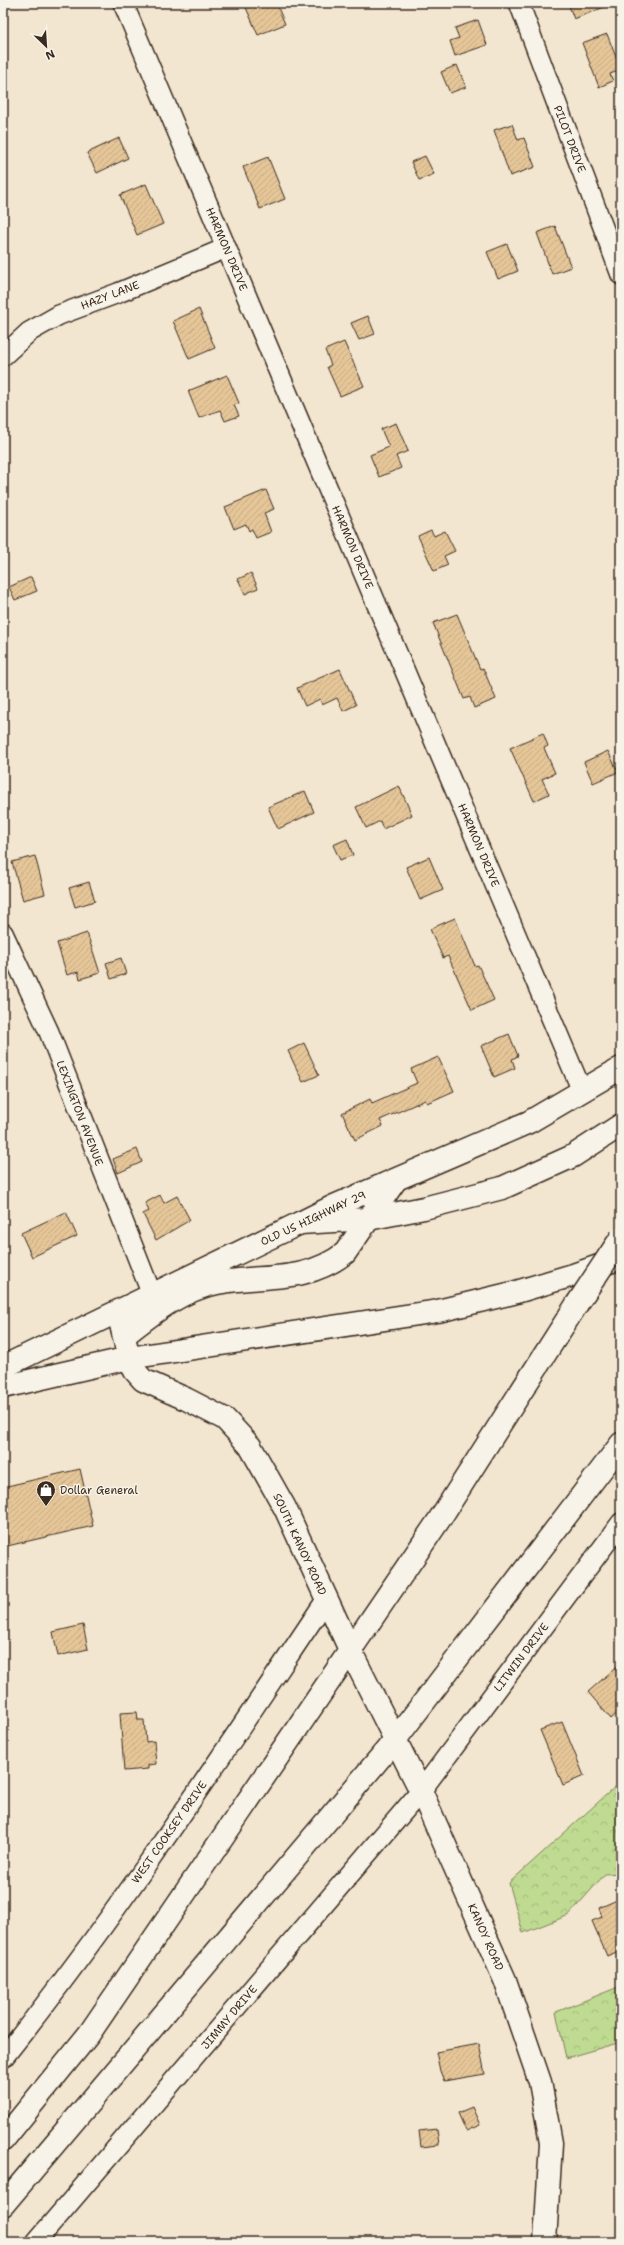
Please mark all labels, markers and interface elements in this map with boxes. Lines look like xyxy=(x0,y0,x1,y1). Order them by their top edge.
north arrow xyxy=(26,26,66,66)
text: N xyxy=(43,46,57,63)
street label: PILOT DRIVE xyxy=(550,103,589,175)
street label: HARMON DRIVE xyxy=(202,205,251,293)
street label: HAZY LANE xyxy=(79,277,142,314)
street label: HARMON DRIVE xyxy=(328,503,377,591)
street label: HARMON DRIVE xyxy=(454,801,503,889)
street label: LEXINGTON AVENUE xyxy=(52,1058,107,1168)
street label: OLD US HIGHWAY 29 xyxy=(258,1187,368,1249)
shop icon: Dollar General xyxy=(35,1479,57,1507)
place label: Dollar General xyxy=(60,1483,138,1498)
street label: SOUTH KANOY ROAD xyxy=(269,1491,330,1598)
street label: LITWIN DRIVE xyxy=(491,1620,552,1695)
street label: WEST COOKSEY DRIVE xyxy=(128,1778,211,1887)
street label: KANOY ROAD xyxy=(464,1901,507,1973)
street label: JIMMY DRIVE xyxy=(198,1982,261,2053)

